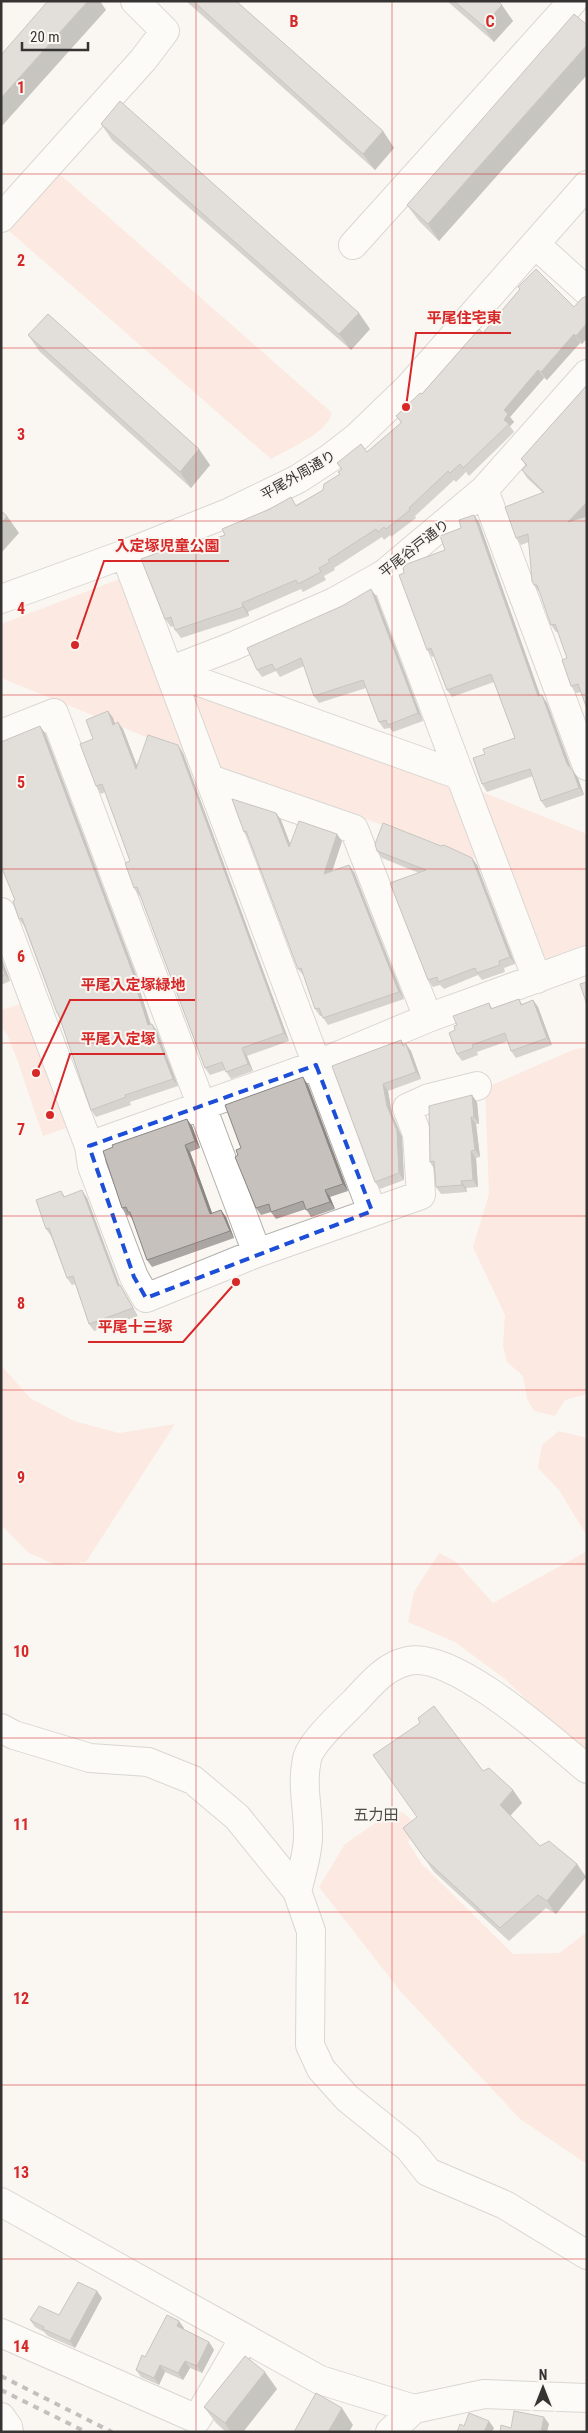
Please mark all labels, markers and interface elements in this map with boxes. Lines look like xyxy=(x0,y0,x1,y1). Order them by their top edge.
text: B xyxy=(290,12,299,31)
text: C xyxy=(485,12,495,31)
scale bar xyxy=(22,20,89,52)
text: 20 m xyxy=(30,28,60,46)
text: 1 xyxy=(17,78,25,97)
text: 2 xyxy=(17,251,25,270)
callout: 平尾住宅東 xyxy=(416,303,511,333)
text: 平尾住宅東 xyxy=(426,309,502,327)
text: 3 xyxy=(17,425,25,444)
street label: 平尾外周通り xyxy=(258,447,338,503)
street label: 平尾谷戸通り xyxy=(376,516,452,580)
callout: 入定塚児童公園 xyxy=(104,531,229,561)
text: 入定塚児童公園 xyxy=(114,537,220,555)
text: 4 xyxy=(17,599,25,618)
text: 5 xyxy=(17,773,25,792)
text: 6 xyxy=(17,947,25,966)
callout: 平尾入定塚緑地 xyxy=(70,970,195,1000)
text: 平尾入定塚緑地 xyxy=(80,976,186,994)
callout: 平尾入定塚 xyxy=(70,1024,165,1054)
text: 平尾入定塚 xyxy=(80,1030,156,1048)
text: 7 xyxy=(17,1120,25,1139)
text: 8 xyxy=(17,1294,25,1313)
callout: 平尾十三塚 xyxy=(88,1312,183,1342)
text: 平尾十三塚 xyxy=(97,1318,173,1336)
text: 9 xyxy=(17,1468,25,1487)
text: 10 xyxy=(13,1642,29,1661)
district label: 五力田 xyxy=(353,1806,399,1824)
text: 11 xyxy=(13,1815,29,1834)
text: 12 xyxy=(13,1989,29,2008)
text: 13 xyxy=(13,2163,29,2182)
text: 14 xyxy=(13,2337,29,2356)
north arrow xyxy=(518,2363,568,2413)
text: N xyxy=(539,2367,547,2383)

